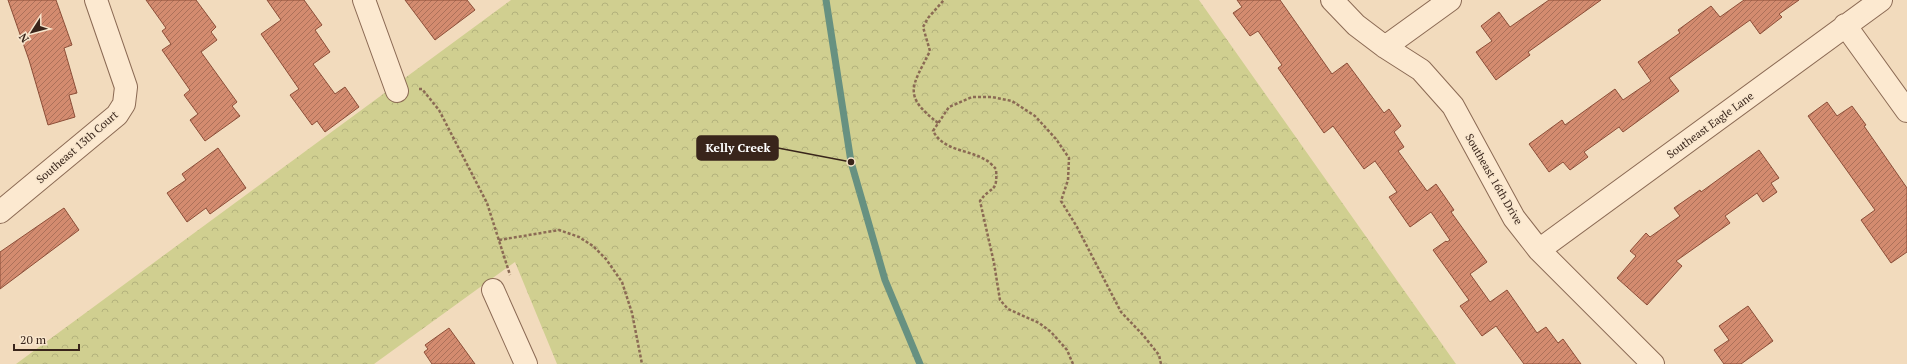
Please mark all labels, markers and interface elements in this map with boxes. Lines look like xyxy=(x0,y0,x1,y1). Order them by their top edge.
north arrow xyxy=(12,12,52,52)
text: N xyxy=(15,30,32,45)
street label: Southeast Eagle Lane xyxy=(1664,88,1757,161)
street label: Southeast 13th Court xyxy=(33,108,121,186)
street label: Southeast 16th Drive xyxy=(1462,131,1526,227)
callout: Kelly Creek xyxy=(697,136,778,160)
text: Kelly Creek xyxy=(706,140,770,155)
scale bar xyxy=(14,326,79,352)
text: 20 m xyxy=(20,332,47,347)

